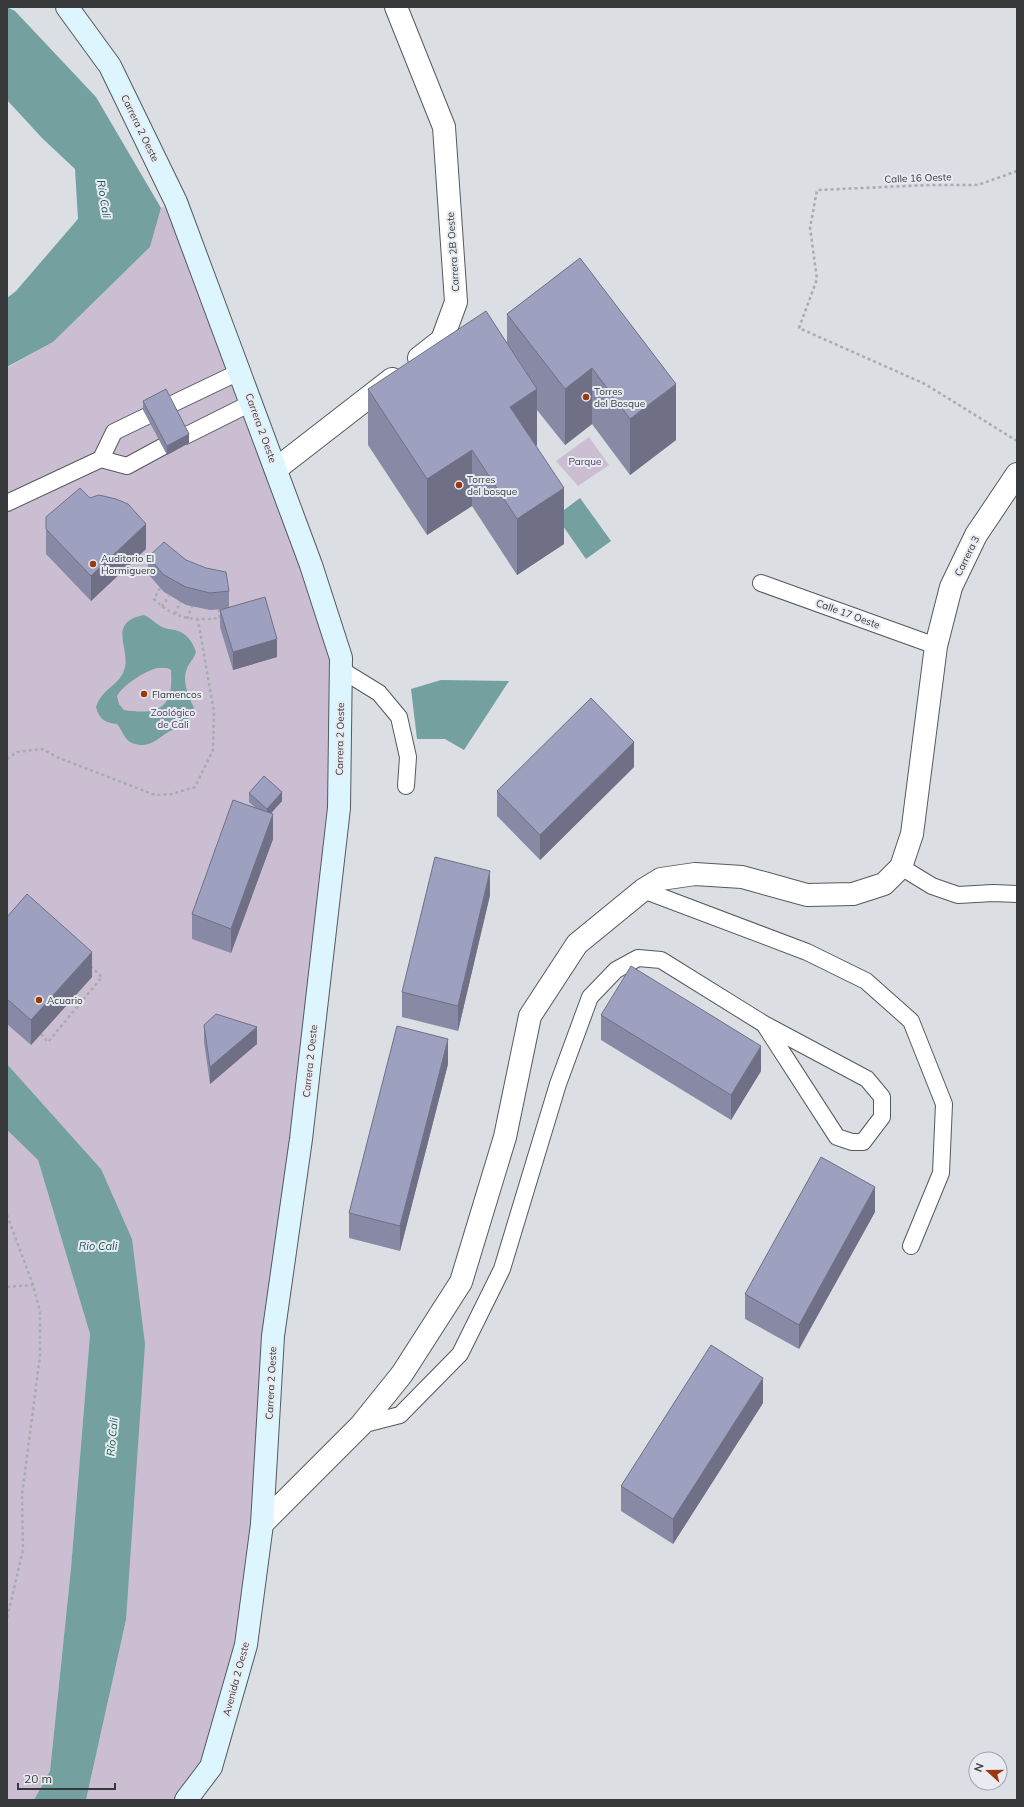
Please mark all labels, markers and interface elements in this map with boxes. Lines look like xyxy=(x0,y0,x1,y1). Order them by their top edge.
street label: Carrera 2 Oeste xyxy=(118,92,162,164)
street label: Calle 16 Oeste xyxy=(884,170,952,186)
water label: Río Cali xyxy=(94,179,114,220)
street label: Carrera 2B Oeste xyxy=(444,212,462,292)
place label: Torres del Bosque xyxy=(594,385,645,410)
street label: Carrera 2 Oeste xyxy=(242,391,280,465)
marker: Torres del Bosque xyxy=(581,392,591,402)
park label: Parque xyxy=(568,455,602,468)
place label: Torres del bosque xyxy=(467,473,517,498)
marker: Torres del bosque xyxy=(454,480,464,490)
street label: Carrera 3 xyxy=(952,534,982,578)
place label: Auditorio El Hormiguero xyxy=(101,552,156,577)
marker: Auditorio El Hormiguero xyxy=(88,559,98,569)
street label: Calle 17 Oeste xyxy=(814,596,882,632)
place label: Flamencos xyxy=(152,688,202,701)
marker: Flamencos xyxy=(139,689,149,699)
street label: Carrera 2 Oeste xyxy=(333,702,347,776)
park label: Zoológico de Cali xyxy=(151,706,195,731)
place label: Acuario xyxy=(47,994,83,1007)
marker: Acuario xyxy=(34,995,44,1005)
street label: Carrera 2 Oeste xyxy=(300,1024,320,1098)
water label: Rio Cali xyxy=(79,1239,118,1253)
street label: Carrera 2 Oeste xyxy=(263,1346,279,1420)
water label: Río Cali xyxy=(103,1417,121,1457)
street label: Avenida 2 Oeste xyxy=(220,1641,252,1717)
north arrow xyxy=(968,1751,1008,1791)
text: N xyxy=(971,1761,987,1774)
scale bar xyxy=(18,1765,115,1791)
text: 20 m xyxy=(24,1771,52,1786)

